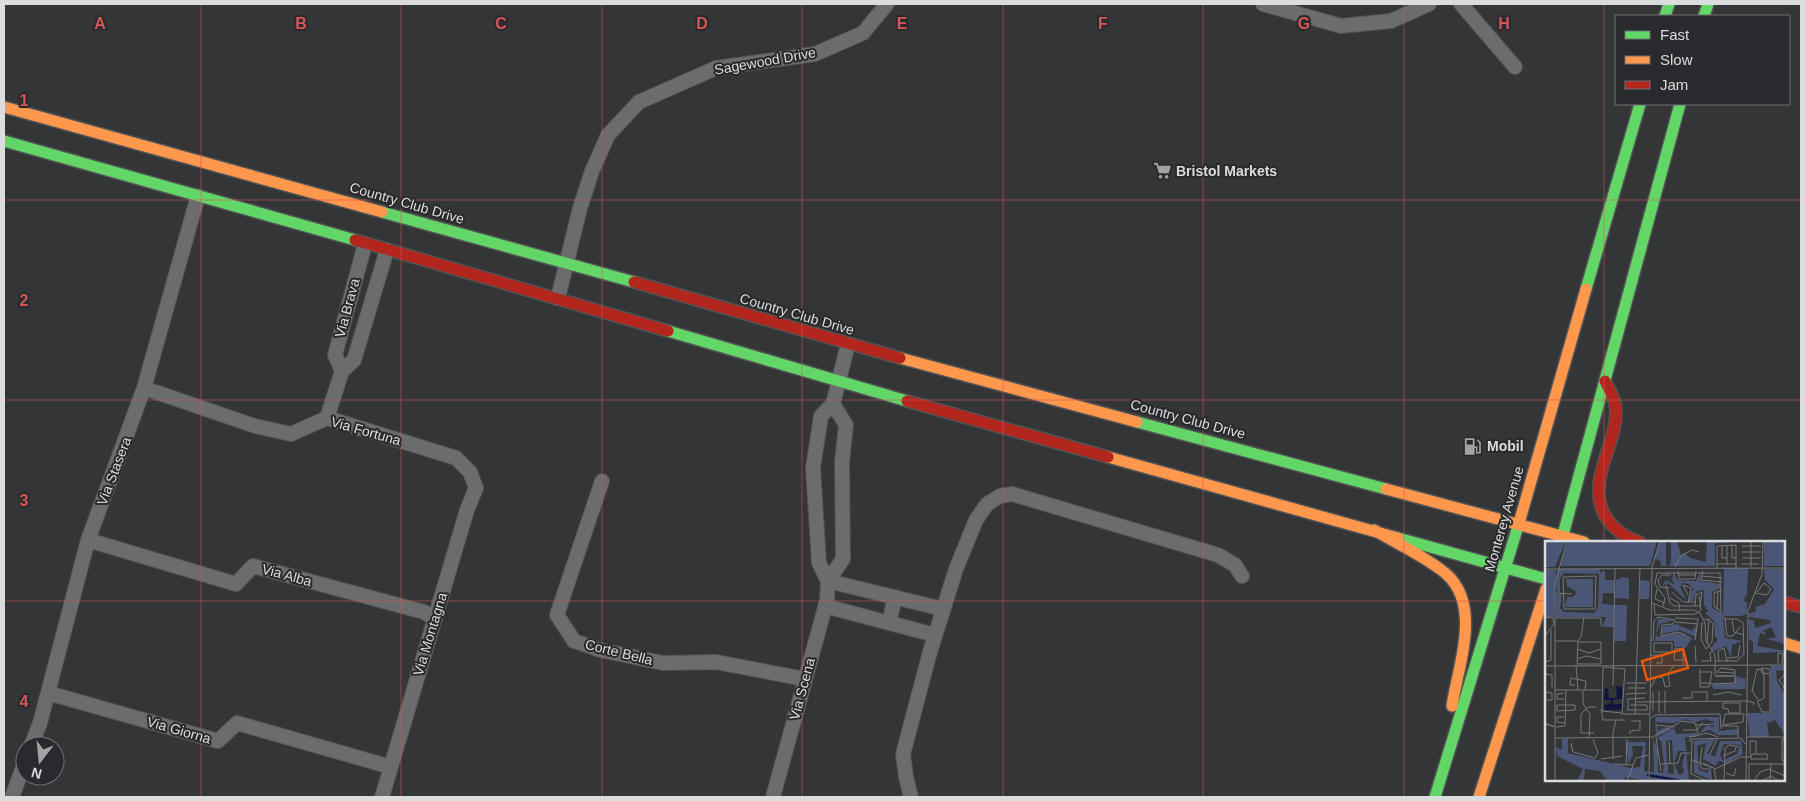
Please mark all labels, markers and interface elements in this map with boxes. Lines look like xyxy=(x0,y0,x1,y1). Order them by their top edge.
text: A xyxy=(94,15,106,32)
text: B xyxy=(295,15,307,32)
text: C xyxy=(495,15,507,32)
text: D xyxy=(696,15,708,32)
text: E xyxy=(897,15,908,32)
text: F xyxy=(1098,15,1108,32)
text: G xyxy=(1298,15,1310,32)
text: H xyxy=(1498,15,1510,32)
legend xyxy=(1615,15,1790,105)
text: Fast xyxy=(1660,26,1690,43)
street label: Sagewood Drive xyxy=(713,44,817,78)
text: Slow xyxy=(1660,51,1693,68)
text: Jam xyxy=(1660,76,1688,93)
text: 1 xyxy=(20,92,29,109)
supermarket icon: Bristol Markets xyxy=(1152,161,1172,181)
place label: Bristol Markets xyxy=(1176,163,1277,179)
street label: Country Club Drive xyxy=(348,179,466,227)
street label: Via Brava xyxy=(331,277,363,339)
street label: Country Club Drive xyxy=(738,290,856,338)
text: 2 xyxy=(20,292,29,309)
street label: Country Club Drive xyxy=(1129,396,1247,442)
street label: Via Fortuna xyxy=(329,413,403,449)
street label: Via Stasera xyxy=(94,434,134,508)
fuel station icon: Mobil xyxy=(1463,436,1483,456)
place label: Mobil xyxy=(1487,438,1524,454)
street label: Monterey Avenue xyxy=(1481,464,1527,573)
text: 3 xyxy=(20,492,29,509)
inset map xyxy=(1545,541,1785,781)
street label: Via Alba xyxy=(260,561,314,589)
street label: Via Montagna xyxy=(410,590,450,678)
street label: Corte Bella xyxy=(583,636,655,668)
street label: Via Scena xyxy=(786,656,818,722)
text: 4 xyxy=(20,693,29,710)
street label: Via Giorna xyxy=(145,713,213,747)
north arrow xyxy=(15,736,65,786)
text: N xyxy=(29,764,43,783)

